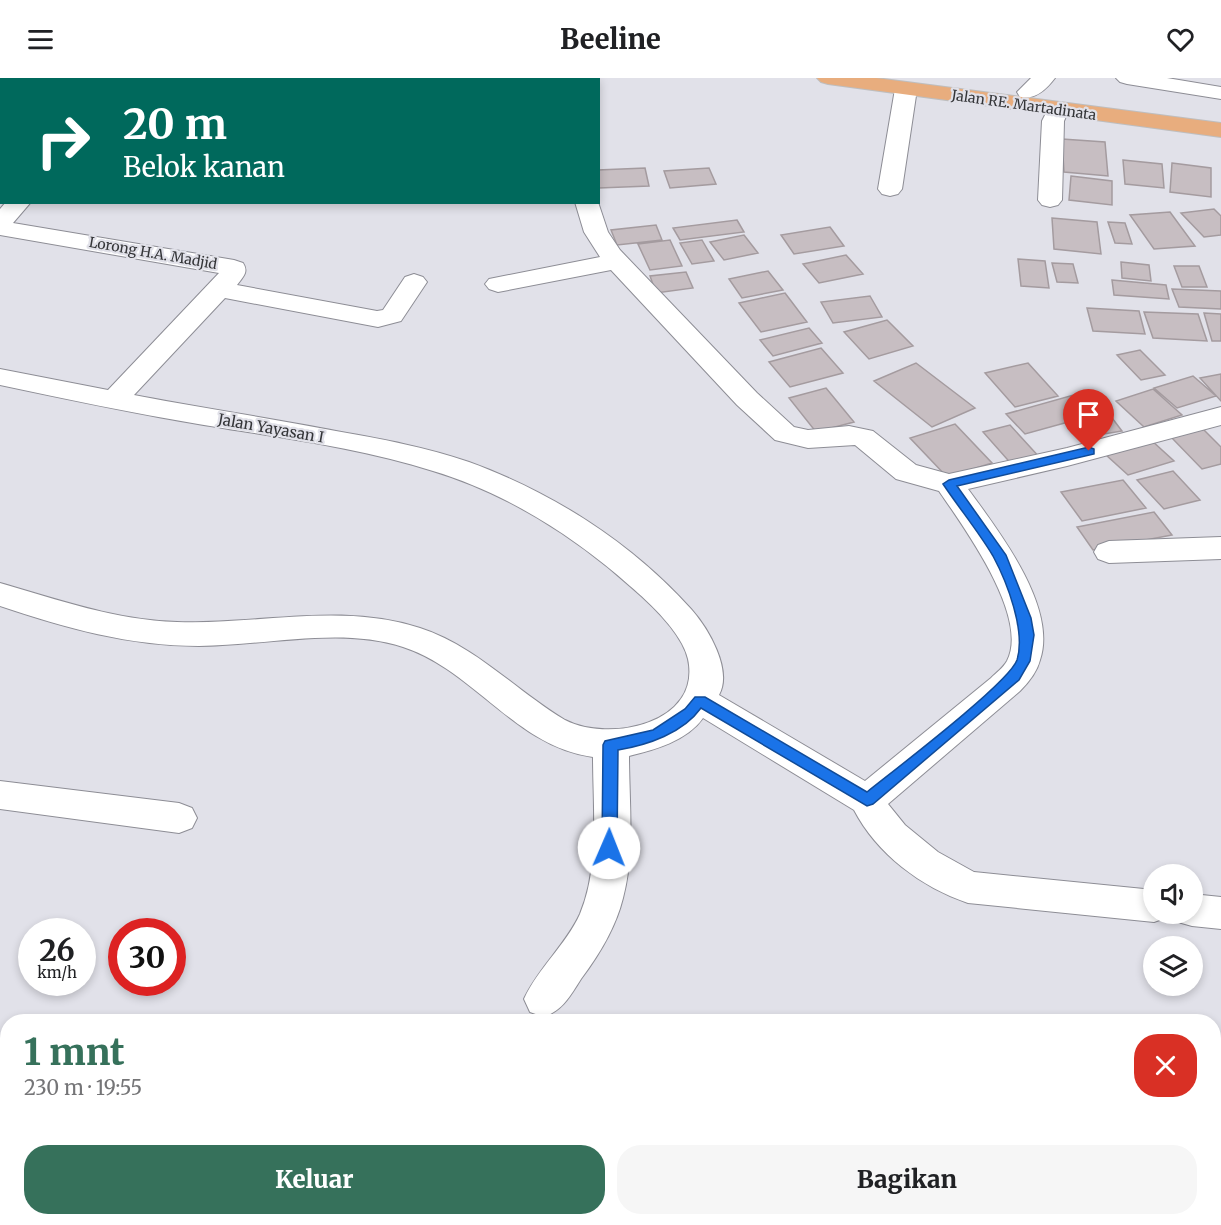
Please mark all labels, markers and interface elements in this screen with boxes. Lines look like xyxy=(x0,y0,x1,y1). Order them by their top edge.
text: Beeline xyxy=(560,22,661,56)
icon: menu xyxy=(24,23,57,56)
icon: heart xyxy=(1164,23,1197,56)
street label: Jalan RE. Martadinata xyxy=(949,86,1098,124)
text: 20 m xyxy=(123,98,227,150)
icon: right xyxy=(24,102,102,180)
text: Belok kanan xyxy=(123,150,285,184)
street label: Lorong H.A. Madjid xyxy=(87,233,219,273)
pin xyxy=(1063,389,1114,451)
icon: arrive xyxy=(1072,398,1105,431)
street label: Jalan Yayasan I xyxy=(216,409,325,447)
position arrow xyxy=(577,816,641,880)
map controls xyxy=(1143,864,1203,996)
button: sound xyxy=(1143,864,1203,924)
speed limit sign: 30 xyxy=(108,918,186,996)
text: 26 xyxy=(39,931,75,969)
button: layers xyxy=(1143,936,1203,996)
text: km/h xyxy=(37,963,77,982)
text: 1 mnt xyxy=(24,1030,125,1075)
button: close xyxy=(1134,1034,1197,1097)
text: 230 m · 19:55 xyxy=(24,1075,142,1100)
button: Keluar xyxy=(24,1145,605,1214)
button: Bagikan xyxy=(617,1145,1197,1214)

